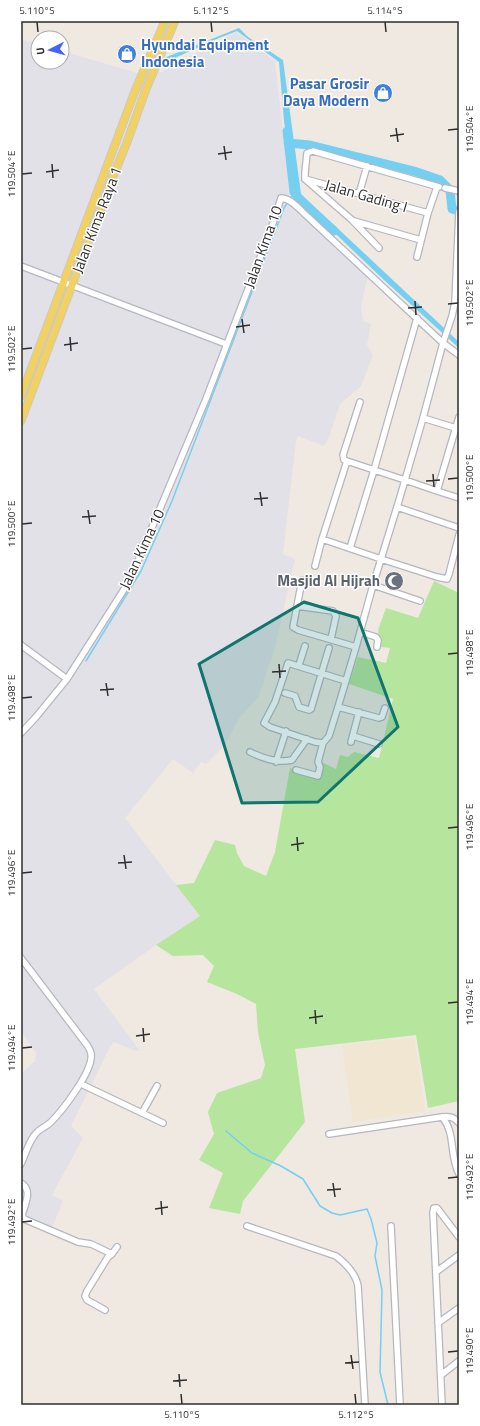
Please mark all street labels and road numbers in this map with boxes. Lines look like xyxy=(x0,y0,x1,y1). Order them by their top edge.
street label: Jalan Kima Raya 1 xyxy=(66,163,127,276)
street label: Jalan Gading I xyxy=(322,173,410,218)
street label: Jalan Kima 10 xyxy=(237,202,288,291)
street label: Jalan Kima 10 xyxy=(113,505,170,593)

